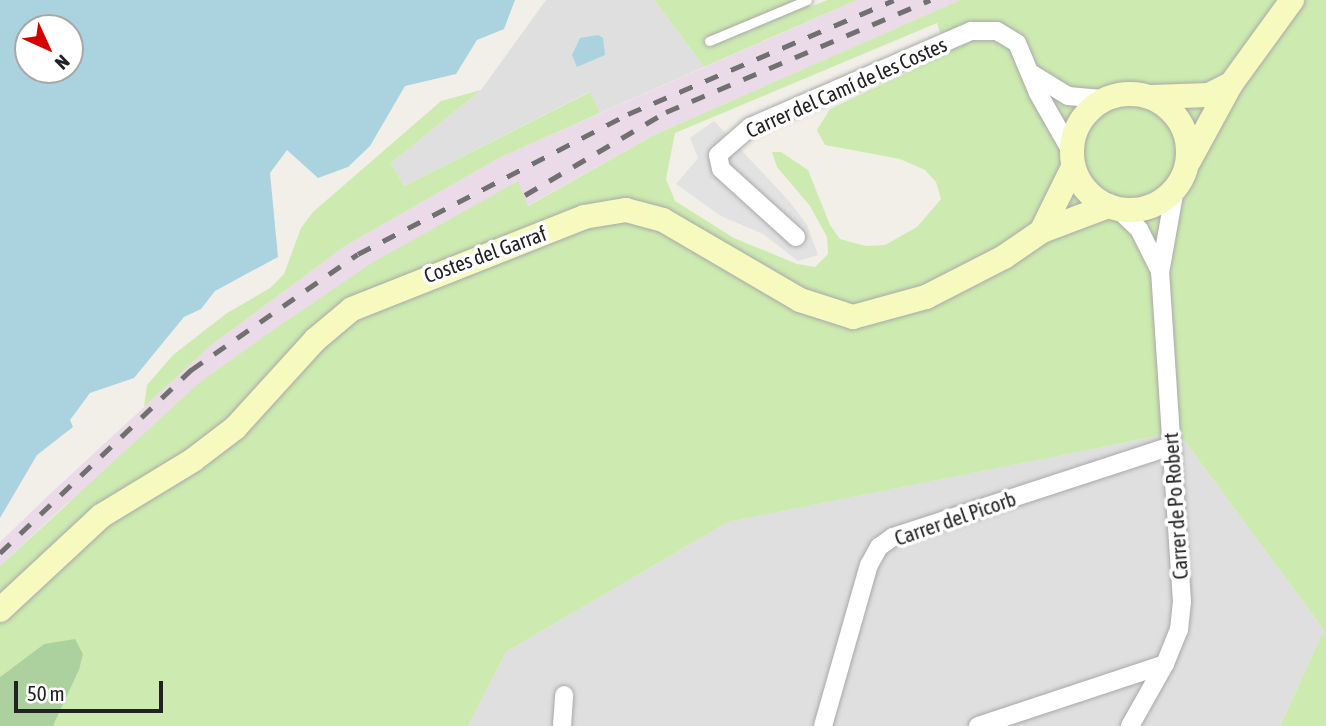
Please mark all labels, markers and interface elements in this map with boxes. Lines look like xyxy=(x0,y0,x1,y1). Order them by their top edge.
north arrow xyxy=(14,14,84,84)
street label: Carrer del Camí de les Costes xyxy=(742,31,950,143)
text: N xyxy=(51,51,74,74)
street label: Costes del Garraf xyxy=(420,220,550,288)
street label: Carrer de Po Robert xyxy=(1157,432,1193,580)
street label: Carrer del Picorb xyxy=(891,485,1019,551)
scale bar xyxy=(18,666,166,710)
text: 50 m xyxy=(27,681,65,705)

